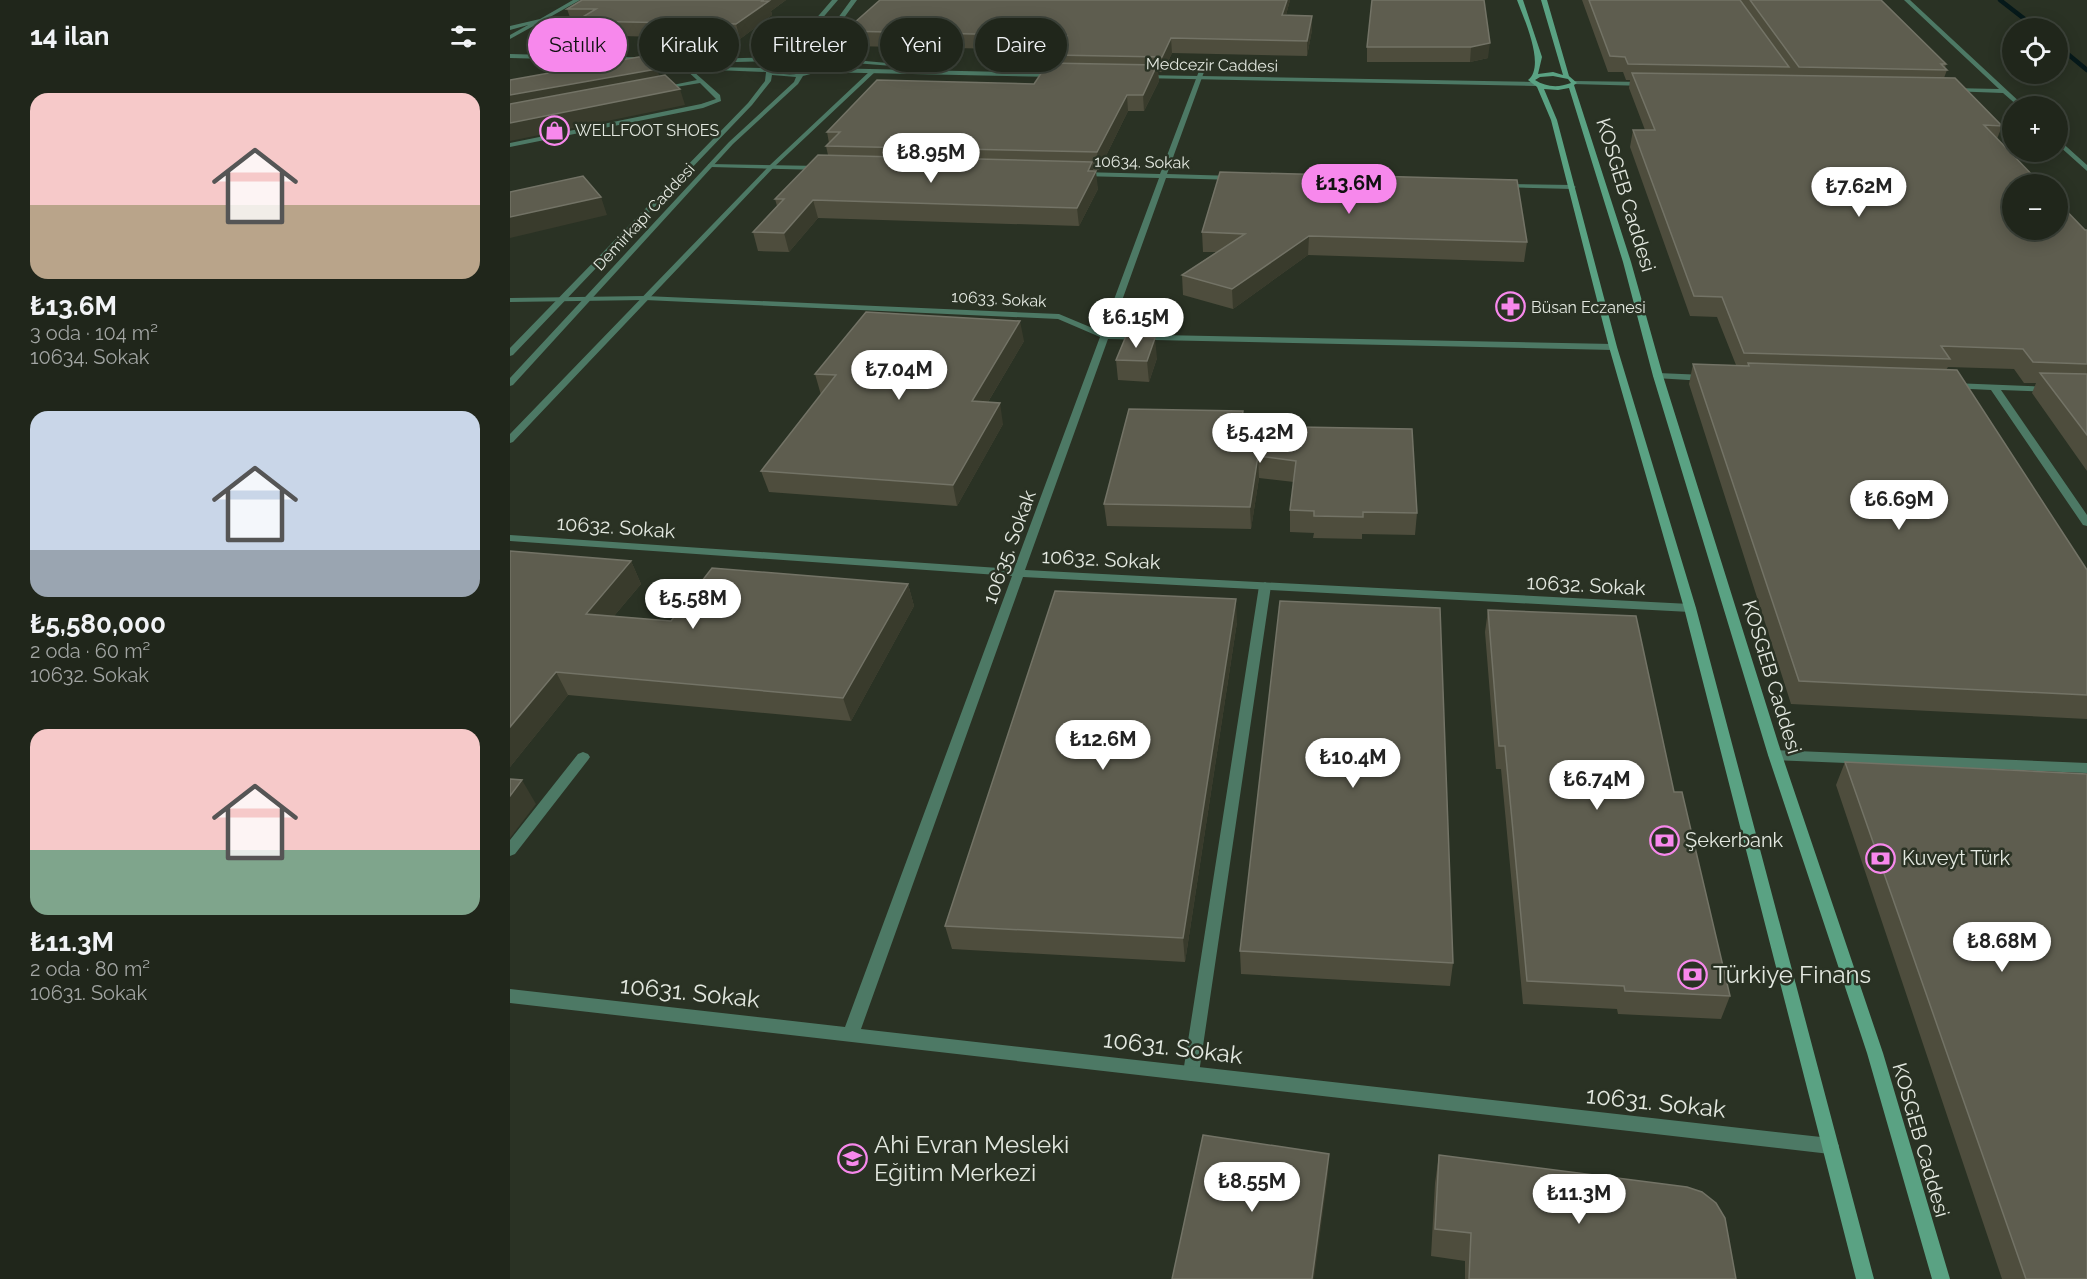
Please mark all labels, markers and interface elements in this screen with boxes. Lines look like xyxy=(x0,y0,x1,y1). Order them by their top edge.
chip: Satılık xyxy=(528,18,627,72)
chip: Kiralık xyxy=(639,18,739,72)
chip: Filtreler xyxy=(751,18,868,72)
chip: Yeni xyxy=(880,18,963,72)
chip: Daire xyxy=(975,18,1067,72)
map controls xyxy=(2002,18,2068,240)
button: locate xyxy=(2002,18,2068,84)
icon: filters xyxy=(447,20,480,53)
text: 14 ilan xyxy=(30,21,109,51)
street label: Medcezir Caddesi xyxy=(1146,54,1278,76)
button: + xyxy=(2002,96,2068,162)
shop icon: WELLFOOT SHOES xyxy=(538,114,570,146)
street label: KOSGEB Caddesi xyxy=(1591,115,1661,275)
place label: WELLFOOT SHOES xyxy=(575,121,720,140)
icon: home xyxy=(201,132,309,240)
pin: ₺8.95M xyxy=(882,133,980,184)
text: ₺8.95M xyxy=(897,140,965,164)
street label: 10634. Sokak xyxy=(1094,152,1190,172)
street label: Demirkapı Caddesi xyxy=(589,160,699,274)
pin: ₺13.6M xyxy=(1300,164,1398,215)
pin: ₺7.62M xyxy=(1810,167,1908,218)
text: ₺13.6M xyxy=(1316,171,1382,195)
text: ₺7.62M xyxy=(1825,174,1893,198)
button: − xyxy=(2002,174,2068,240)
street label: 10633. Sokak xyxy=(951,287,1048,311)
text: ₺13.6M xyxy=(30,291,117,321)
pharmacy icon: Büsan Eczanesi xyxy=(1494,291,1526,323)
pin: ₺6.15M xyxy=(1087,298,1185,349)
place label: Büsan Eczanesi xyxy=(1531,298,1646,317)
text: ₺6.15M xyxy=(1103,305,1169,329)
text: 3 oda · 104 m² xyxy=(30,321,158,345)
text: 10634. Sokak xyxy=(30,345,149,369)
pin: ₺7.04M xyxy=(850,350,948,401)
text: ₺7.04M xyxy=(865,357,933,381)
pin: ₺5.42M xyxy=(1211,413,1309,464)
text: ₺5.42M xyxy=(1226,420,1294,444)
icon: home xyxy=(201,450,309,558)
pin: ₺6.69M xyxy=(1850,480,1948,531)
street label: 10635. Sokak xyxy=(977,486,1041,607)
text: ₺6.69M xyxy=(1864,487,1934,511)
street label: 10632. Sokak xyxy=(556,511,677,543)
street label: 10632. Sokak xyxy=(1041,544,1161,574)
street label: 10632. Sokak xyxy=(1526,570,1646,600)
pin: ₺5.58M xyxy=(644,579,742,630)
text: ₺5.58M xyxy=(659,586,727,610)
street label: KOSGEB Caddesi xyxy=(1737,597,1807,757)
text: ₺5,580,000 xyxy=(30,609,166,639)
text: 2 oda · 60 m² xyxy=(30,639,150,663)
text: 10632. Sokak xyxy=(30,663,149,687)
pin: ₺12.6M xyxy=(1054,720,1152,771)
text: ₺12.6M xyxy=(1070,727,1136,751)
pin: ₺10.4M xyxy=(1304,738,1402,789)
text: ₺10.4M xyxy=(1319,745,1387,769)
pin: ₺6.74M xyxy=(1548,760,1646,811)
text: ₺6.74M xyxy=(1563,767,1631,791)
icon: home xyxy=(201,768,309,876)
bank icon: Şekerbank xyxy=(1648,824,1680,856)
place label: Şekerbank xyxy=(1685,828,1784,852)
bank icon: Kuveyt Türk xyxy=(1865,842,1897,874)
place label: Kuveyt Türk xyxy=(1902,846,2011,870)
pin: ₺8.68M xyxy=(1953,922,2051,973)
text: ₺11.3M xyxy=(30,927,114,957)
text: ₺8.68M xyxy=(1967,929,2037,953)
text: 2 oda · 80 m² xyxy=(30,957,150,981)
bank icon: Türkiye Finans xyxy=(1676,958,1708,990)
place label: Türkiye Finans xyxy=(1713,960,1871,989)
street label: 10631. Sokak xyxy=(619,970,762,1014)
text: 10631. Sokak xyxy=(30,981,147,1005)
street label: 10631. Sokak xyxy=(1102,1024,1245,1070)
street label: KOSGEB Caddesi xyxy=(1887,1060,1955,1220)
street label: 10631. Sokak xyxy=(1585,1080,1728,1124)
place label: Ahi Evran Mesleki Eğitim Merkezi xyxy=(874,1130,1069,1187)
school or university icon: Ahi Evran Mesleki Eğitim Merkezi xyxy=(837,1142,869,1174)
pin: ₺8.55M xyxy=(1203,1162,1301,1213)
text: ₺8.55M xyxy=(1218,1169,1286,1193)
pin: ₺11.3M xyxy=(1530,1174,1628,1225)
text: ₺11.3M xyxy=(1547,1181,1611,1205)

